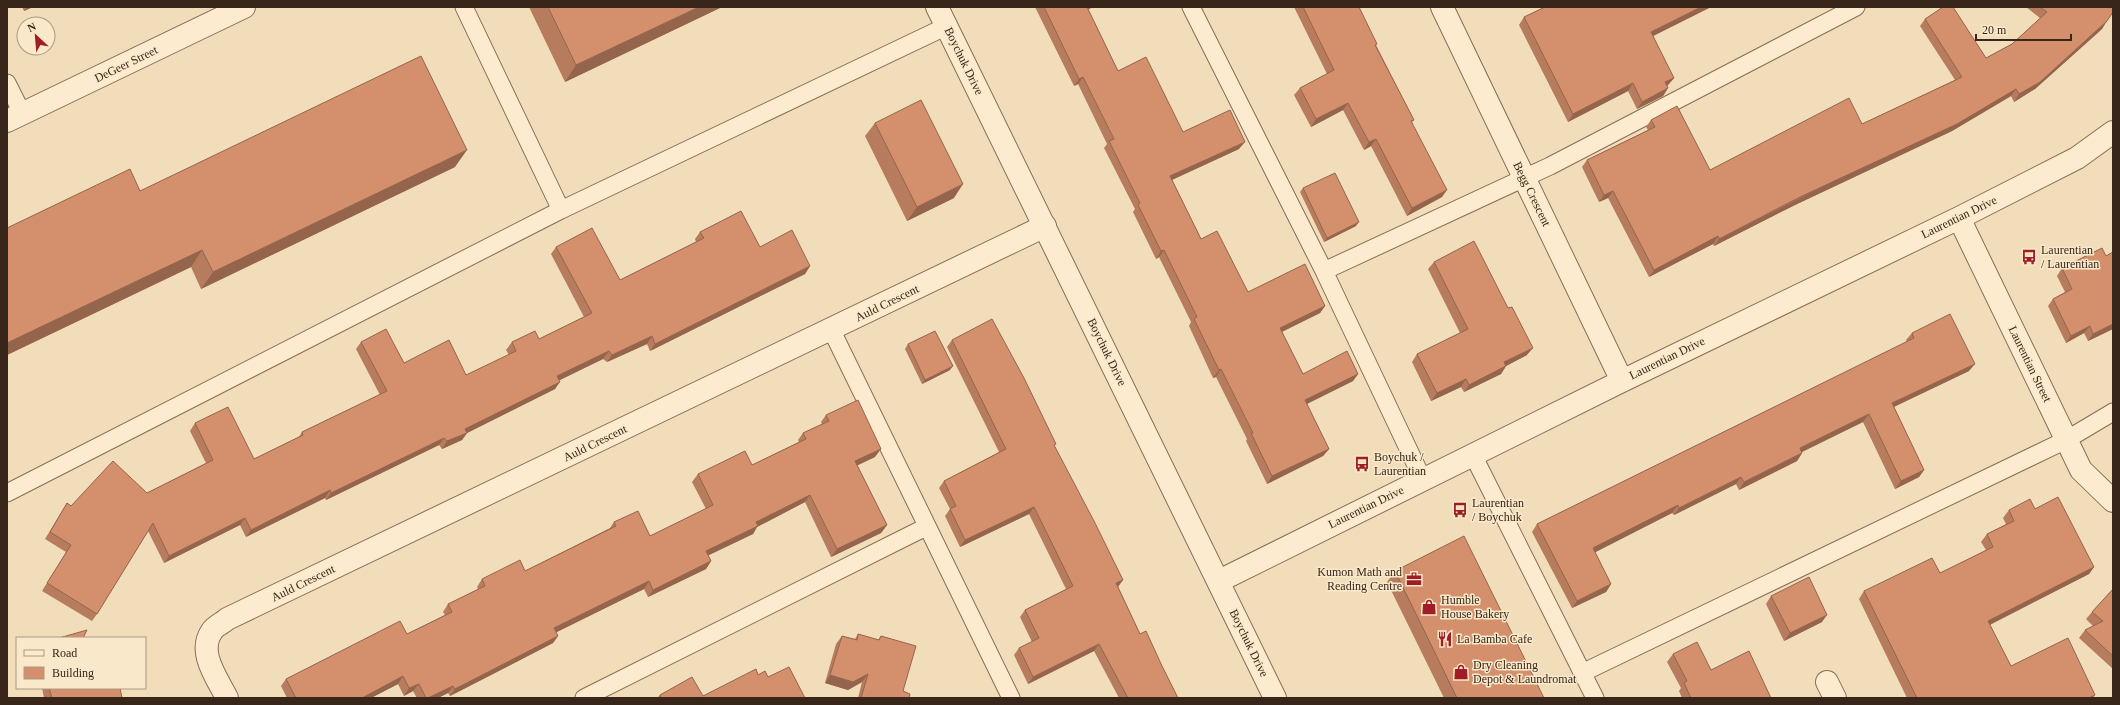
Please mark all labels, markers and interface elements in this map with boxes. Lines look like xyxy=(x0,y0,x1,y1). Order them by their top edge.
north arrow xyxy=(16,16,56,56)
scale bar xyxy=(1976,16,2071,42)
text: N xyxy=(25,20,38,34)
text: 20 m xyxy=(1982,23,2007,37)
street label: Boychuk Drive xyxy=(942,25,986,97)
street label: DeGeer Street xyxy=(92,42,160,85)
street label: Begg Crescent xyxy=(1510,159,1554,229)
street label: Laurentian Drive xyxy=(1919,193,1999,241)
place label: Laurentian / Laurentian xyxy=(2041,243,2099,271)
bus stop icon: Laurentian / Laurentian xyxy=(2020,248,2038,266)
street label: Auld Crescent xyxy=(853,281,922,324)
street label: Boychuk Drive xyxy=(1085,316,1129,388)
street label: Laurentian Street xyxy=(2006,324,2055,405)
street label: Laurentian Drive xyxy=(1627,334,1707,382)
street label: Auld Crescent xyxy=(561,421,630,464)
place label: Boychuk / Laurentian xyxy=(1374,450,1426,478)
bus stop icon: Boychuk / Laurentian xyxy=(1353,455,1371,473)
street label: Laurentian Drive xyxy=(1326,483,1406,531)
place label: Laurentian / Boychuk xyxy=(1472,496,1524,524)
bus stop icon: Laurentian / Boychuk xyxy=(1451,501,1469,519)
street label: Auld Crescent xyxy=(269,561,338,604)
place label: Kumon Math and Reading Centre xyxy=(1317,565,1402,593)
office icon: Kumon Math and Reading Centre xyxy=(1405,570,1423,588)
place label: Humble House Bakery xyxy=(1441,593,1509,621)
shop icon: Humble House Bakery xyxy=(1420,598,1438,616)
street label: Boychuk Drive xyxy=(1227,607,1271,679)
restaurant icon: La Bamba Cafe xyxy=(1436,630,1454,648)
place label: La Bamba Cafe xyxy=(1457,632,1532,646)
legend xyxy=(16,637,146,689)
text: Road xyxy=(52,646,77,660)
place label: Dry Cleaning Depot & Laundromat xyxy=(1473,658,1577,686)
shop icon: Dry Cleaning Depot & Laundromat xyxy=(1452,663,1470,681)
text: Building xyxy=(52,666,94,680)

